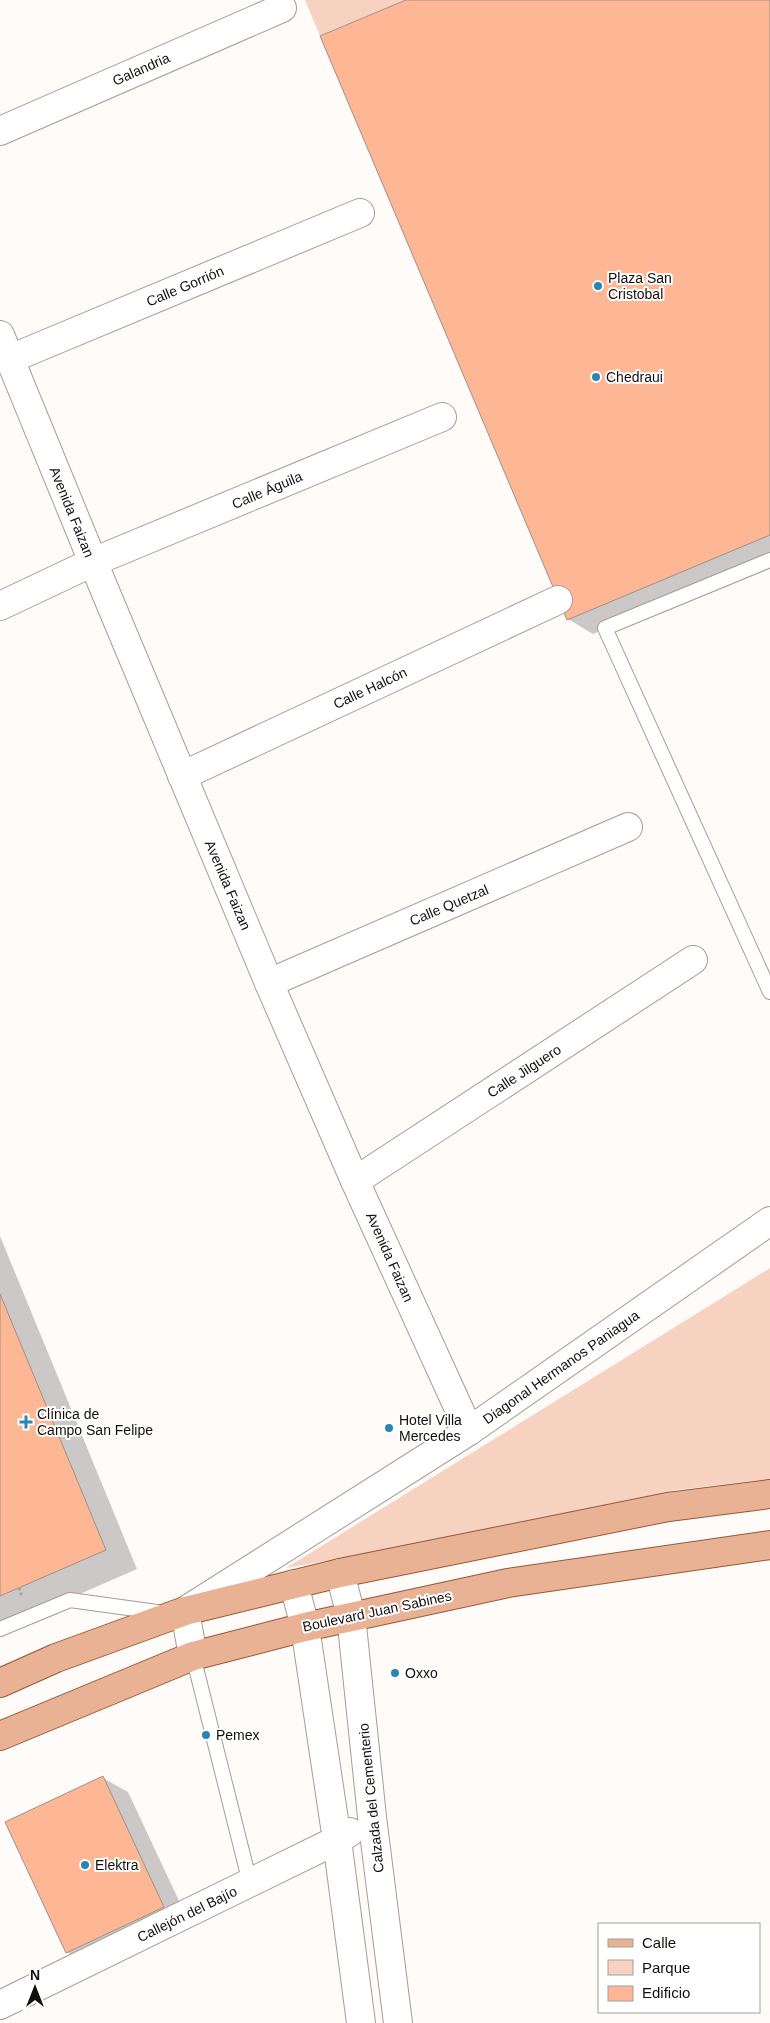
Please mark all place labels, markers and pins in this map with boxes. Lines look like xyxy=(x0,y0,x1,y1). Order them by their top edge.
place label: Plaza San Cristobal xyxy=(608,270,672,302)
marker: Plaza San Cristobal xyxy=(592,280,604,292)
place label: Chedraui xyxy=(606,369,663,385)
marker: Chedraui xyxy=(590,371,602,383)
place label: Clínica de Campo San Felipe xyxy=(37,1406,153,1438)
place label: Hotel Villa Mercedes xyxy=(399,1412,462,1444)
marker: Clínica de Campo San Felipe xyxy=(19,1415,33,1429)
marker: Hotel Villa Mercedes xyxy=(383,1422,395,1434)
place label: Oxxo xyxy=(405,1665,438,1681)
marker: Oxxo xyxy=(389,1667,401,1679)
place label: Pemex xyxy=(216,1727,260,1743)
marker: Pemex xyxy=(200,1729,212,1741)
place label: Elektra xyxy=(95,1857,139,1873)
marker: Elektra xyxy=(79,1859,91,1871)

